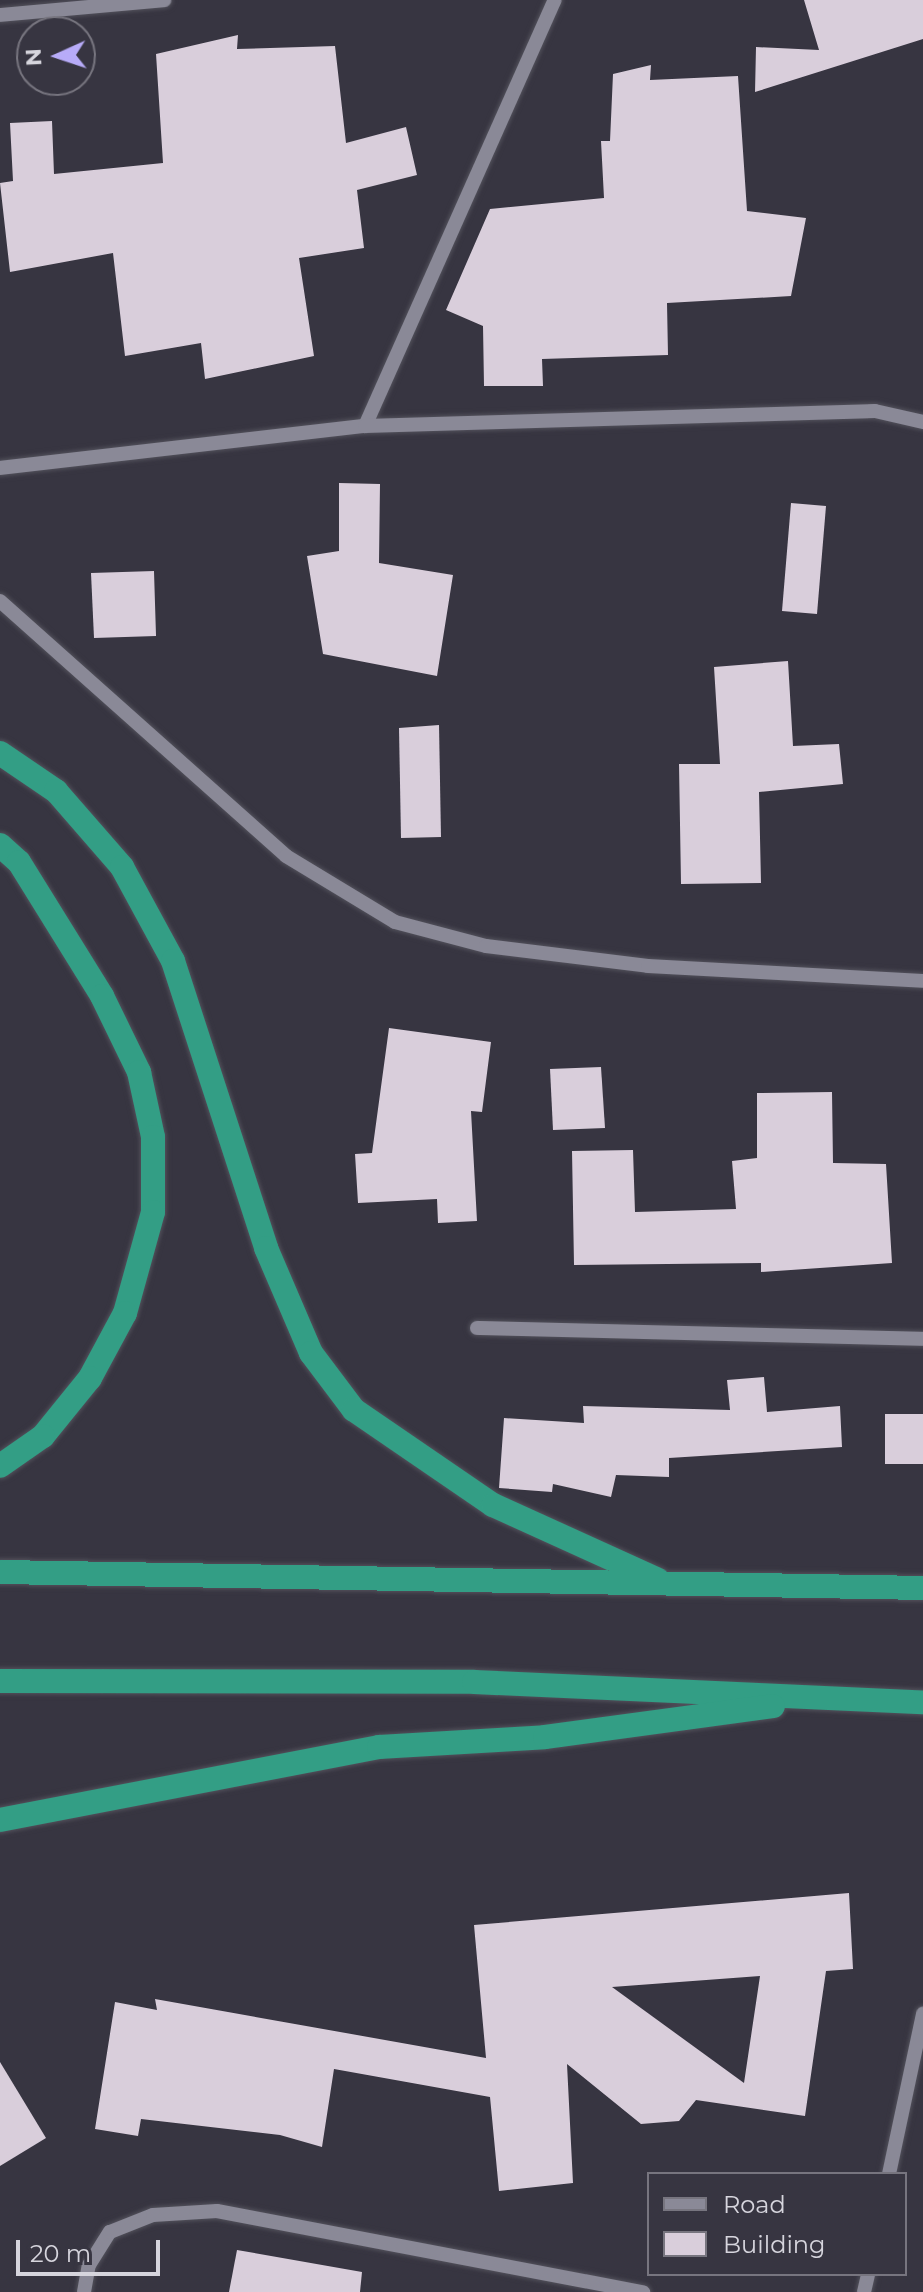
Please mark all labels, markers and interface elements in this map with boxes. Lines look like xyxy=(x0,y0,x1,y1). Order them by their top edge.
north arrow xyxy=(16,16,96,96)
text: N xyxy=(20,48,47,67)
legend xyxy=(647,2172,907,2276)
text: Road xyxy=(723,2190,786,2219)
scale bar xyxy=(20,2224,164,2274)
text: Building xyxy=(723,2230,826,2259)
text: 20 m xyxy=(30,2239,91,2268)

